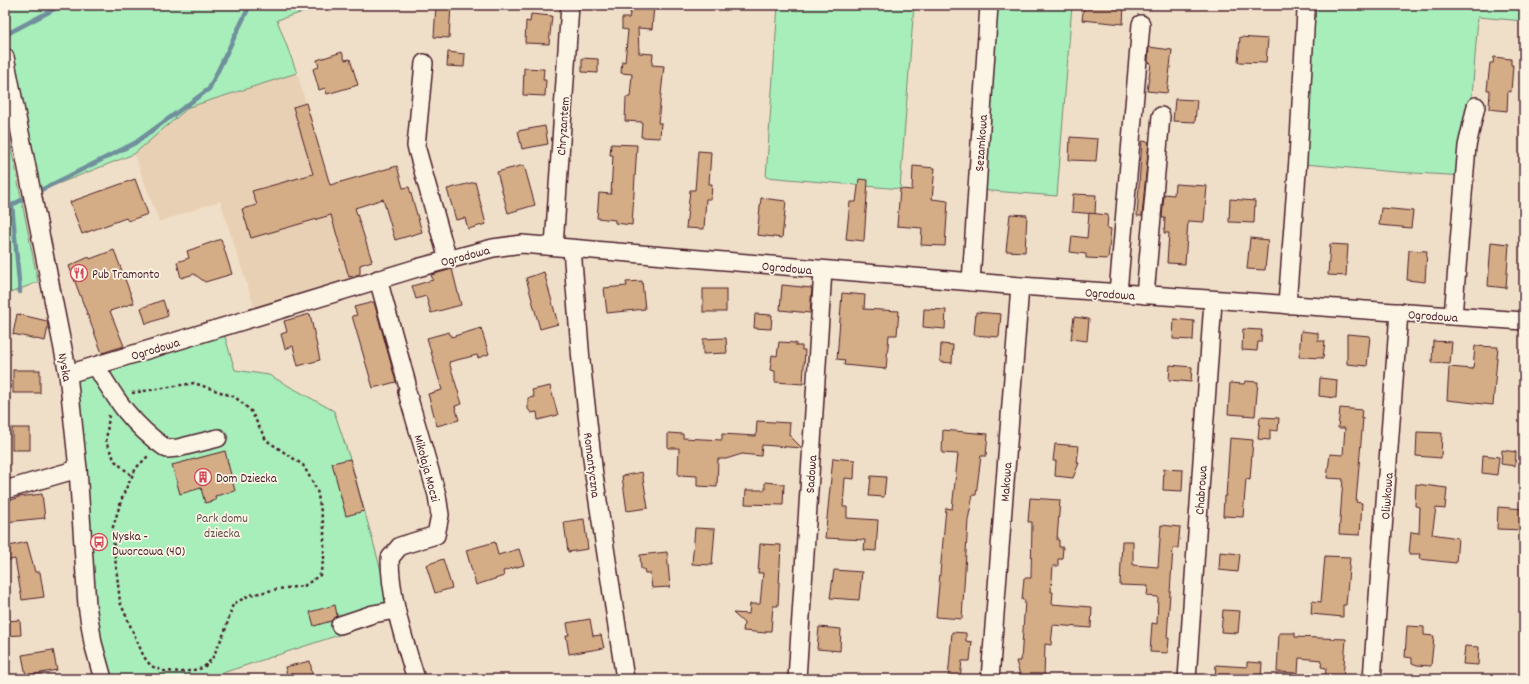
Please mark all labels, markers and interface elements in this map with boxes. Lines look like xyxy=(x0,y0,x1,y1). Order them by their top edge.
street label: Chryzantem xyxy=(553,96,576,156)
street label: Sezamkowa xyxy=(971,113,994,172)
street label: Ogrodowa xyxy=(439,242,493,273)
street label: Ogrodowa xyxy=(761,258,813,281)
restaurant icon: Pub Tramonto xyxy=(69,263,89,283)
place label: Pub Tramonto xyxy=(92,266,160,285)
street label: Ogrodowa xyxy=(1084,284,1136,307)
street label: Ogrodowa xyxy=(1407,306,1459,329)
street label: Ogrodowa xyxy=(129,334,183,367)
street label: Nyska xyxy=(52,352,76,384)
street label: Romantyczna xyxy=(577,432,604,500)
street label: Mikołaja Moczi xyxy=(407,433,444,505)
street label: Sadowa xyxy=(802,454,823,494)
street label: Makowa xyxy=(997,461,1018,502)
street label: Chabrowa xyxy=(1191,464,1214,515)
building icon: Dom Dziecka xyxy=(193,467,213,487)
place label: Dom Dziecka xyxy=(216,470,278,489)
street label: Oliwkowa xyxy=(1377,471,1400,520)
park label: Park domu dziecka xyxy=(196,510,248,544)
place label: Nyska - Dworcowa (40) xyxy=(112,528,185,562)
bus stop icon: Nyska - Dworcowa (40) xyxy=(89,532,109,552)

